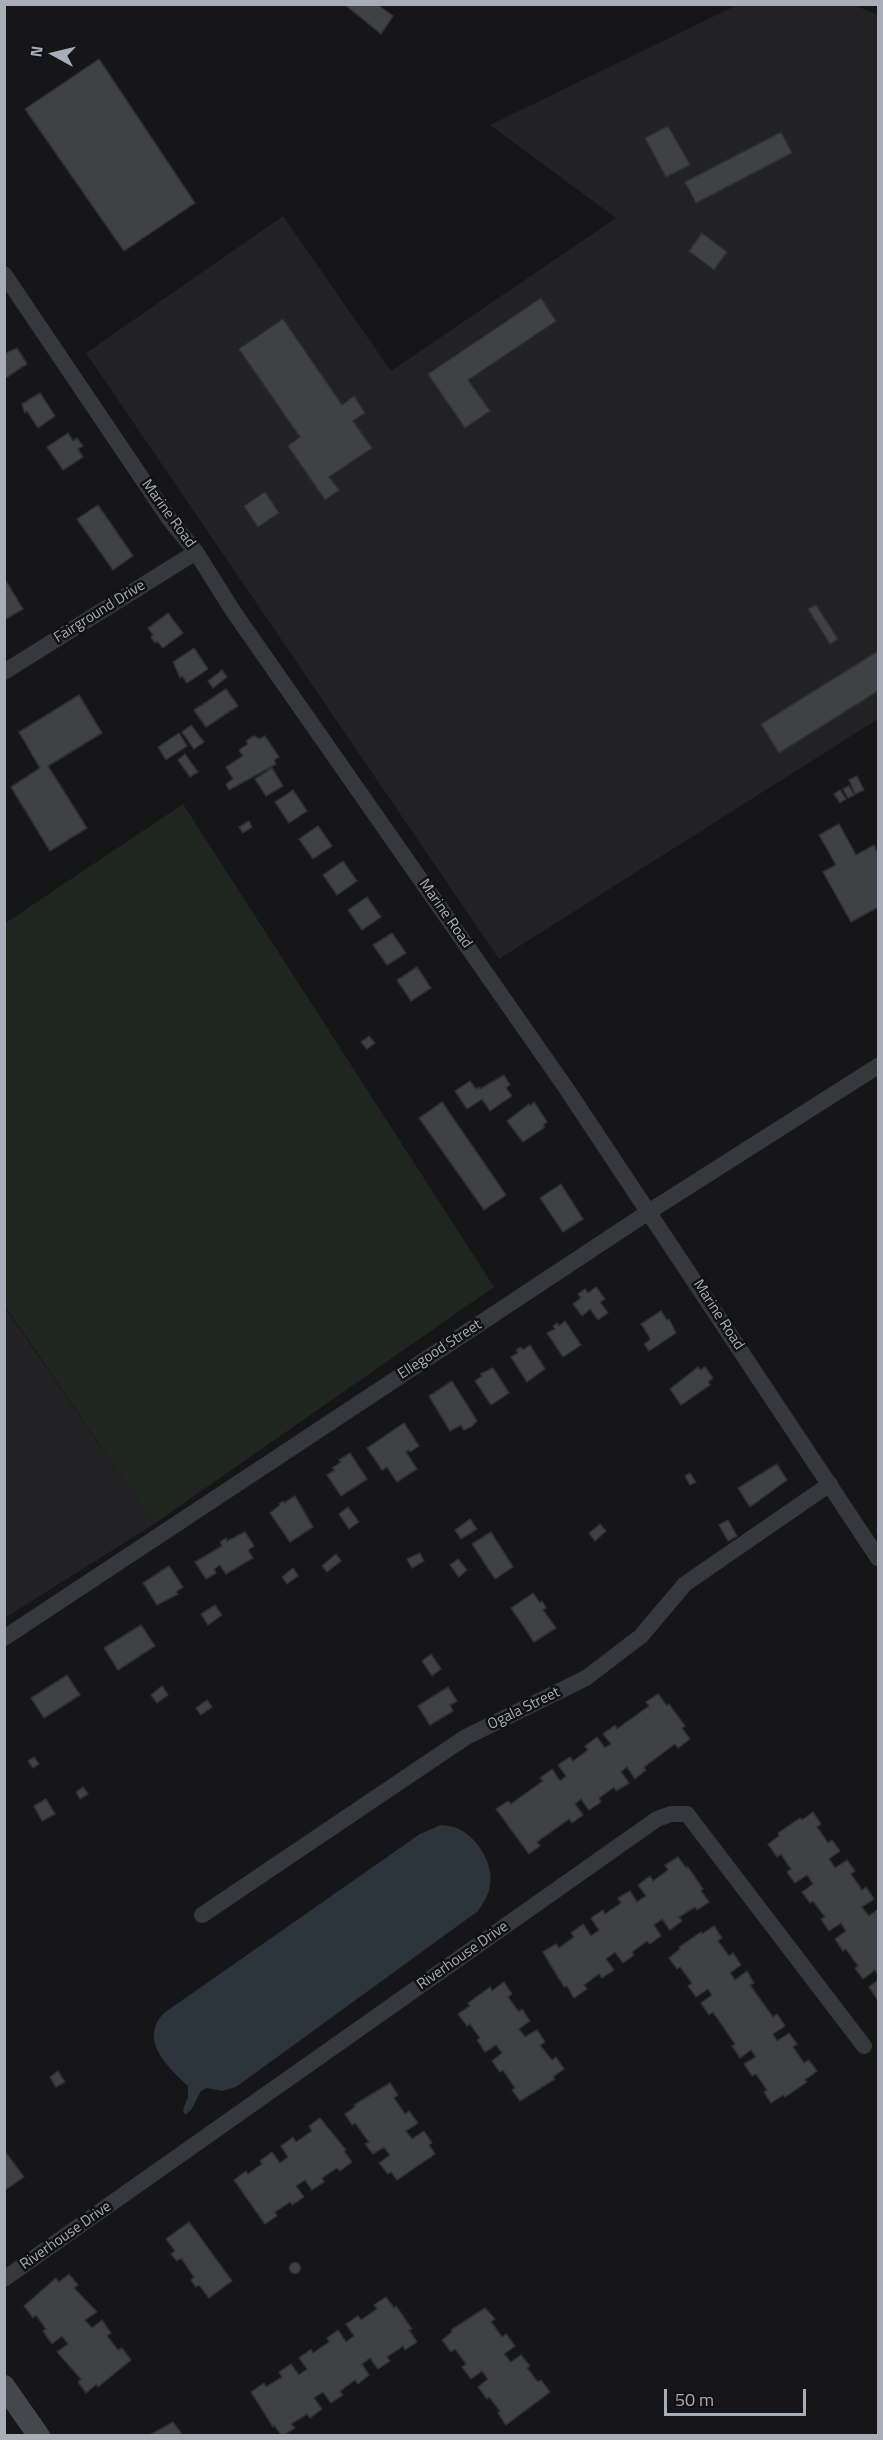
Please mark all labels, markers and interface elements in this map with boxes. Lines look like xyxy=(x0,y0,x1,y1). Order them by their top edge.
north arrow xyxy=(24,24,84,84)
text: N xyxy=(24,44,49,59)
street label: Marine Road xyxy=(137,476,199,552)
street label: Fairground Drive xyxy=(51,577,149,647)
street label: Marine Road xyxy=(415,876,475,952)
street label: Marine Road xyxy=(689,1277,747,1353)
street label: Ellegood Street xyxy=(395,1316,485,1384)
street label: Ogala Street xyxy=(485,1684,563,1734)
street label: Riverhouse Drive xyxy=(414,1918,512,1994)
street label: Riverhouse Drive xyxy=(17,2198,115,2274)
scale bar xyxy=(667,2377,810,2415)
text: 50 m xyxy=(675,2386,714,2413)

